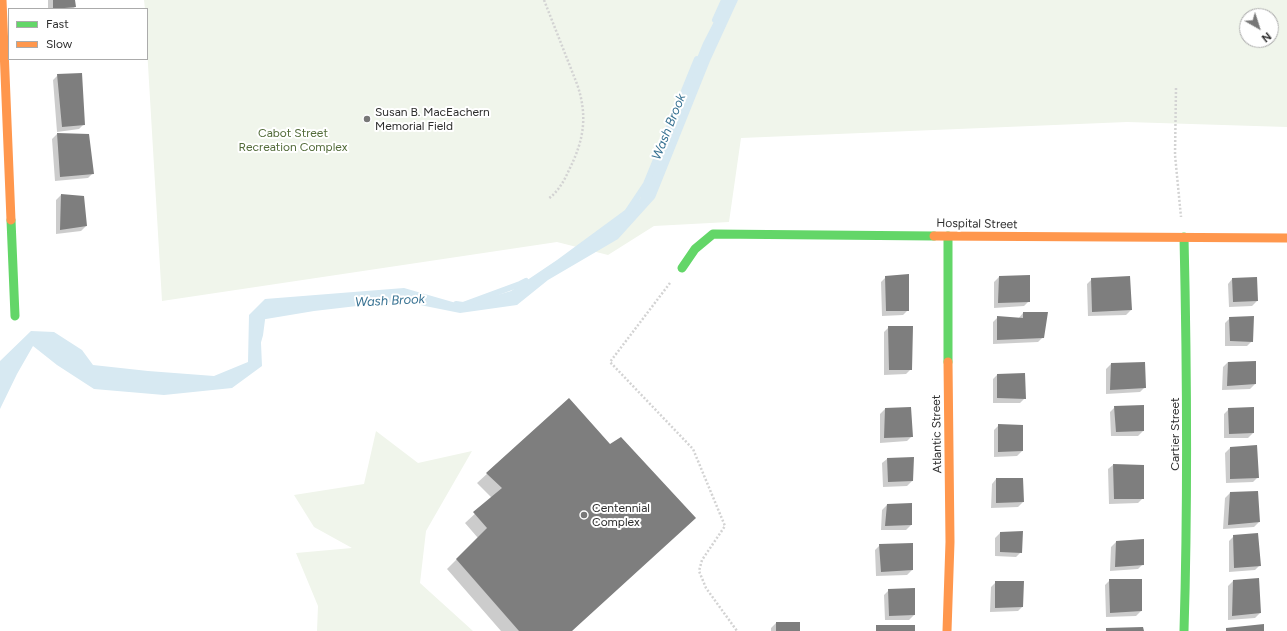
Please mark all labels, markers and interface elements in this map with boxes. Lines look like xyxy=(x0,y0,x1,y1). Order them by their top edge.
legend xyxy=(8,8,148,60)
north arrow xyxy=(1239,8,1279,48)
text: Fast xyxy=(46,17,69,31)
text: N xyxy=(1259,29,1274,45)
text: Slow xyxy=(46,37,72,51)
water label: Wash Brook xyxy=(649,92,689,162)
place label: Susan B. MacEachern Memorial Field xyxy=(375,105,490,133)
marker: Susan B. MacEachern Memorial Field xyxy=(362,114,372,124)
park label: Cabot Street Recreation Complex xyxy=(239,126,347,154)
street label: Hospital Street xyxy=(936,216,1018,232)
water label: Wash Brook xyxy=(355,291,425,311)
street label: Atlantic Street xyxy=(929,395,945,473)
street label: Cartier Street xyxy=(1168,397,1182,471)
place label: Centennial Complex xyxy=(592,501,650,529)
marker: Centennial Complex xyxy=(579,510,589,520)

